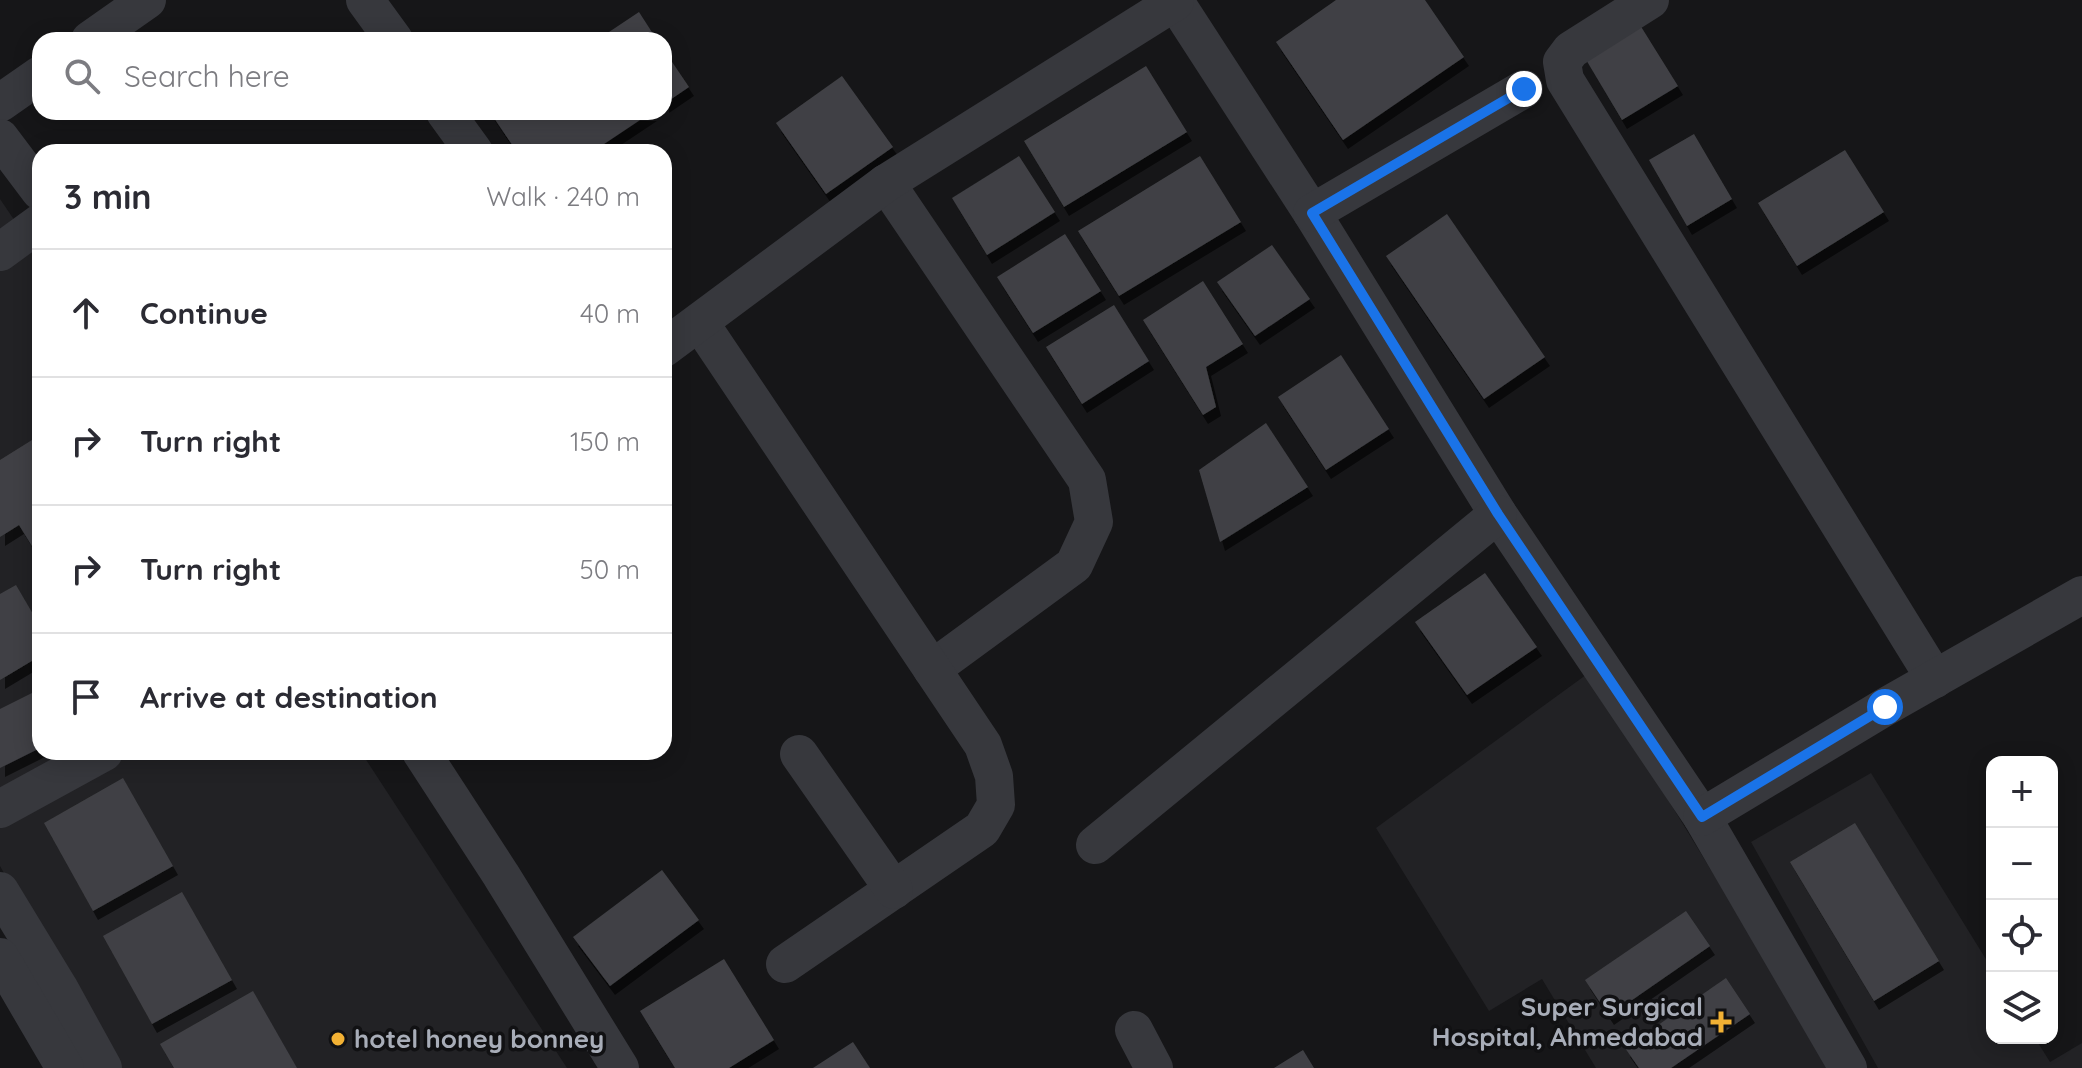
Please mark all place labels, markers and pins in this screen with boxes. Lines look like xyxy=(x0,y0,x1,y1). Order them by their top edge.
place label: Super Surgical Hospital, Ahmedabad xyxy=(1432,990,1703,1053)
marker: Super Surgical Hospital, Ahmedabad xyxy=(1710,1011,1732,1033)
place label: hotel honey bonney xyxy=(354,1022,604,1055)
marker: hotel honey bonney xyxy=(329,1030,347,1048)

